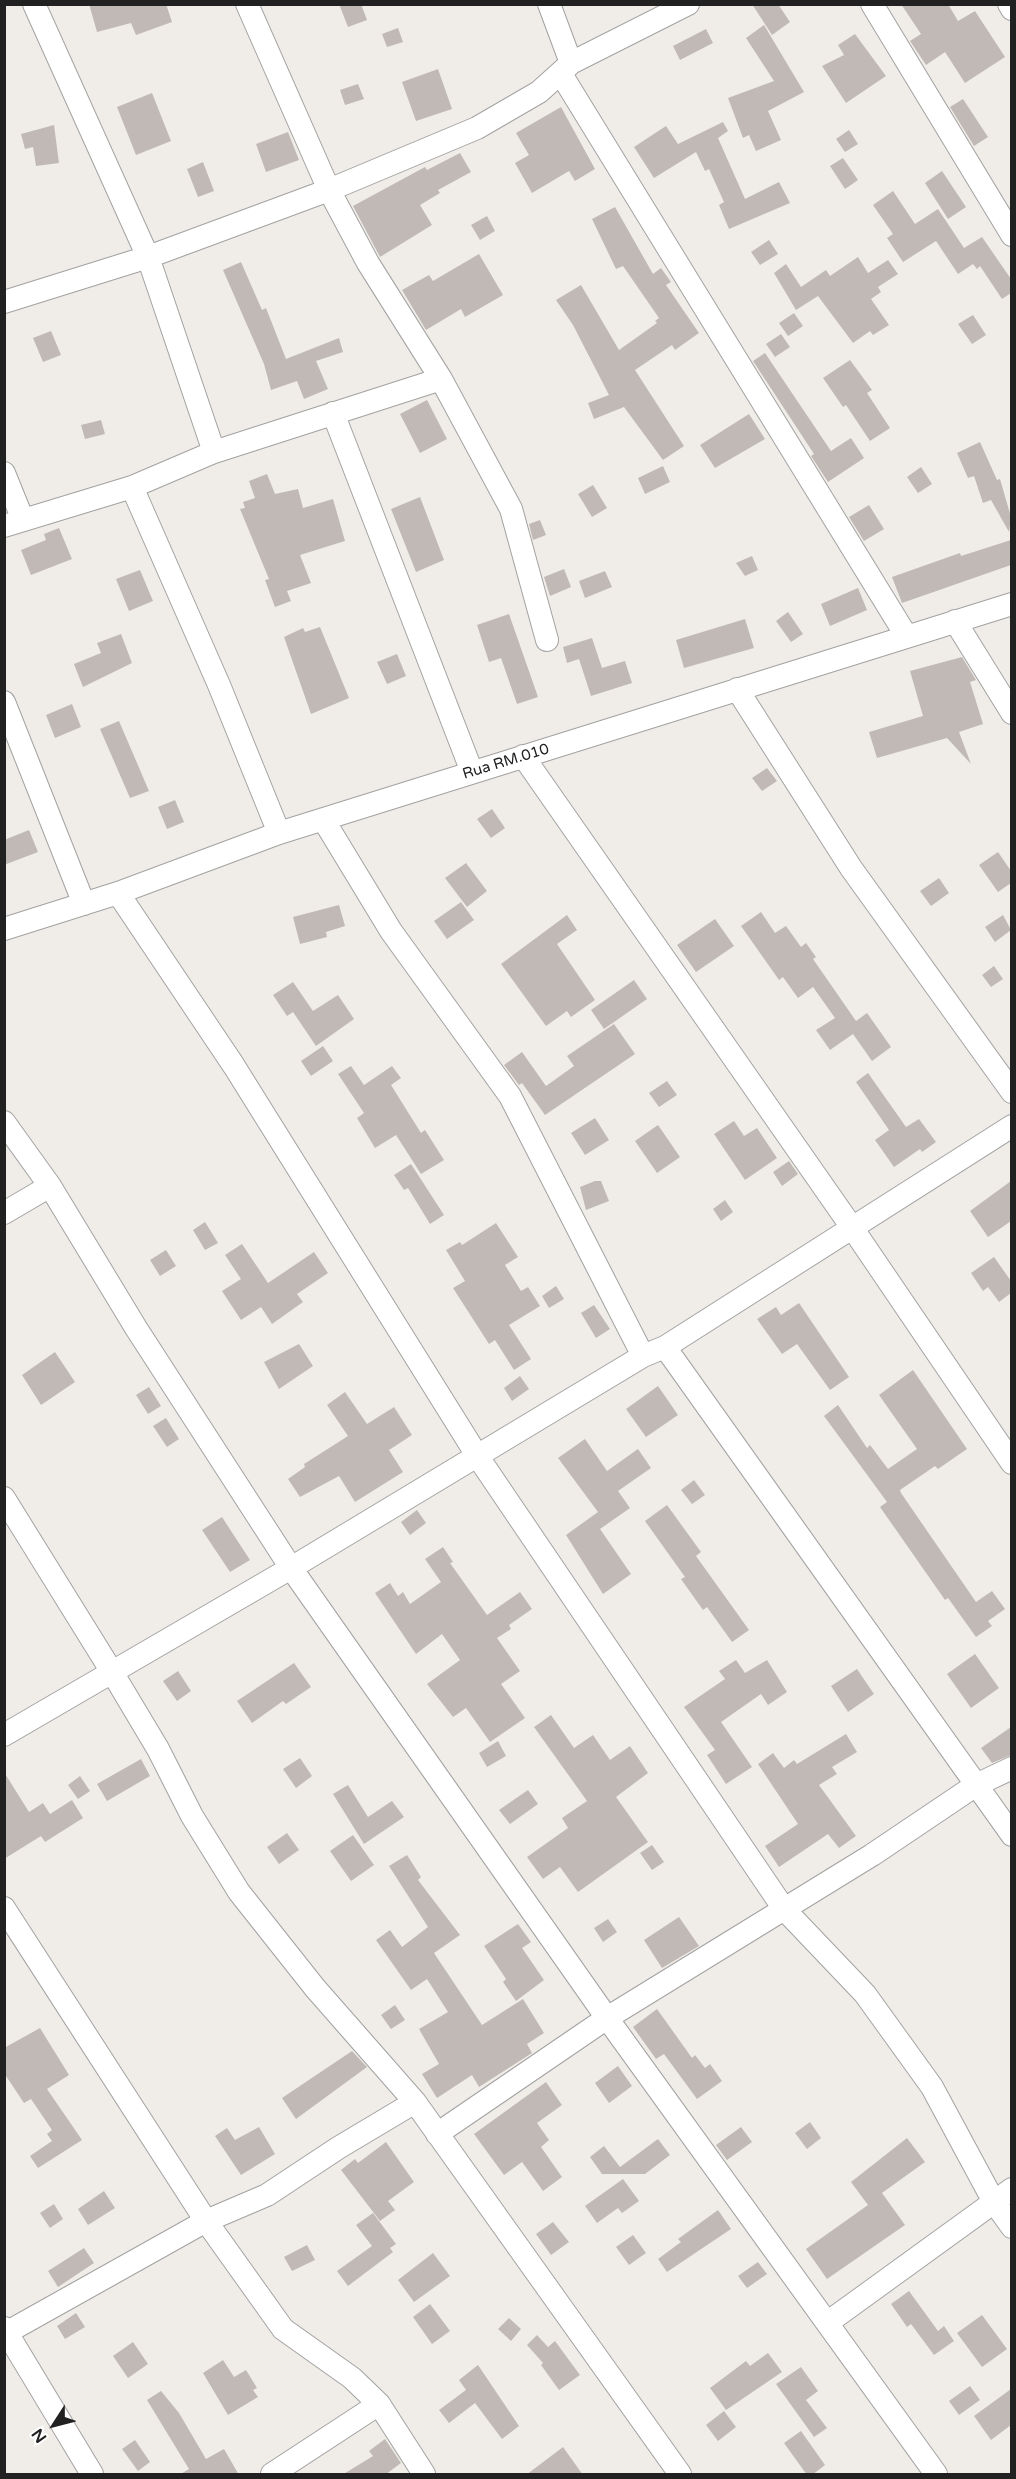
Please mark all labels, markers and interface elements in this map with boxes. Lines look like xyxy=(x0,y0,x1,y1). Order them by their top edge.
street label: Rua RM.010 xyxy=(461,740,551,784)
north arrow xyxy=(24,2395,84,2455)
text: N xyxy=(28,2425,51,2447)

